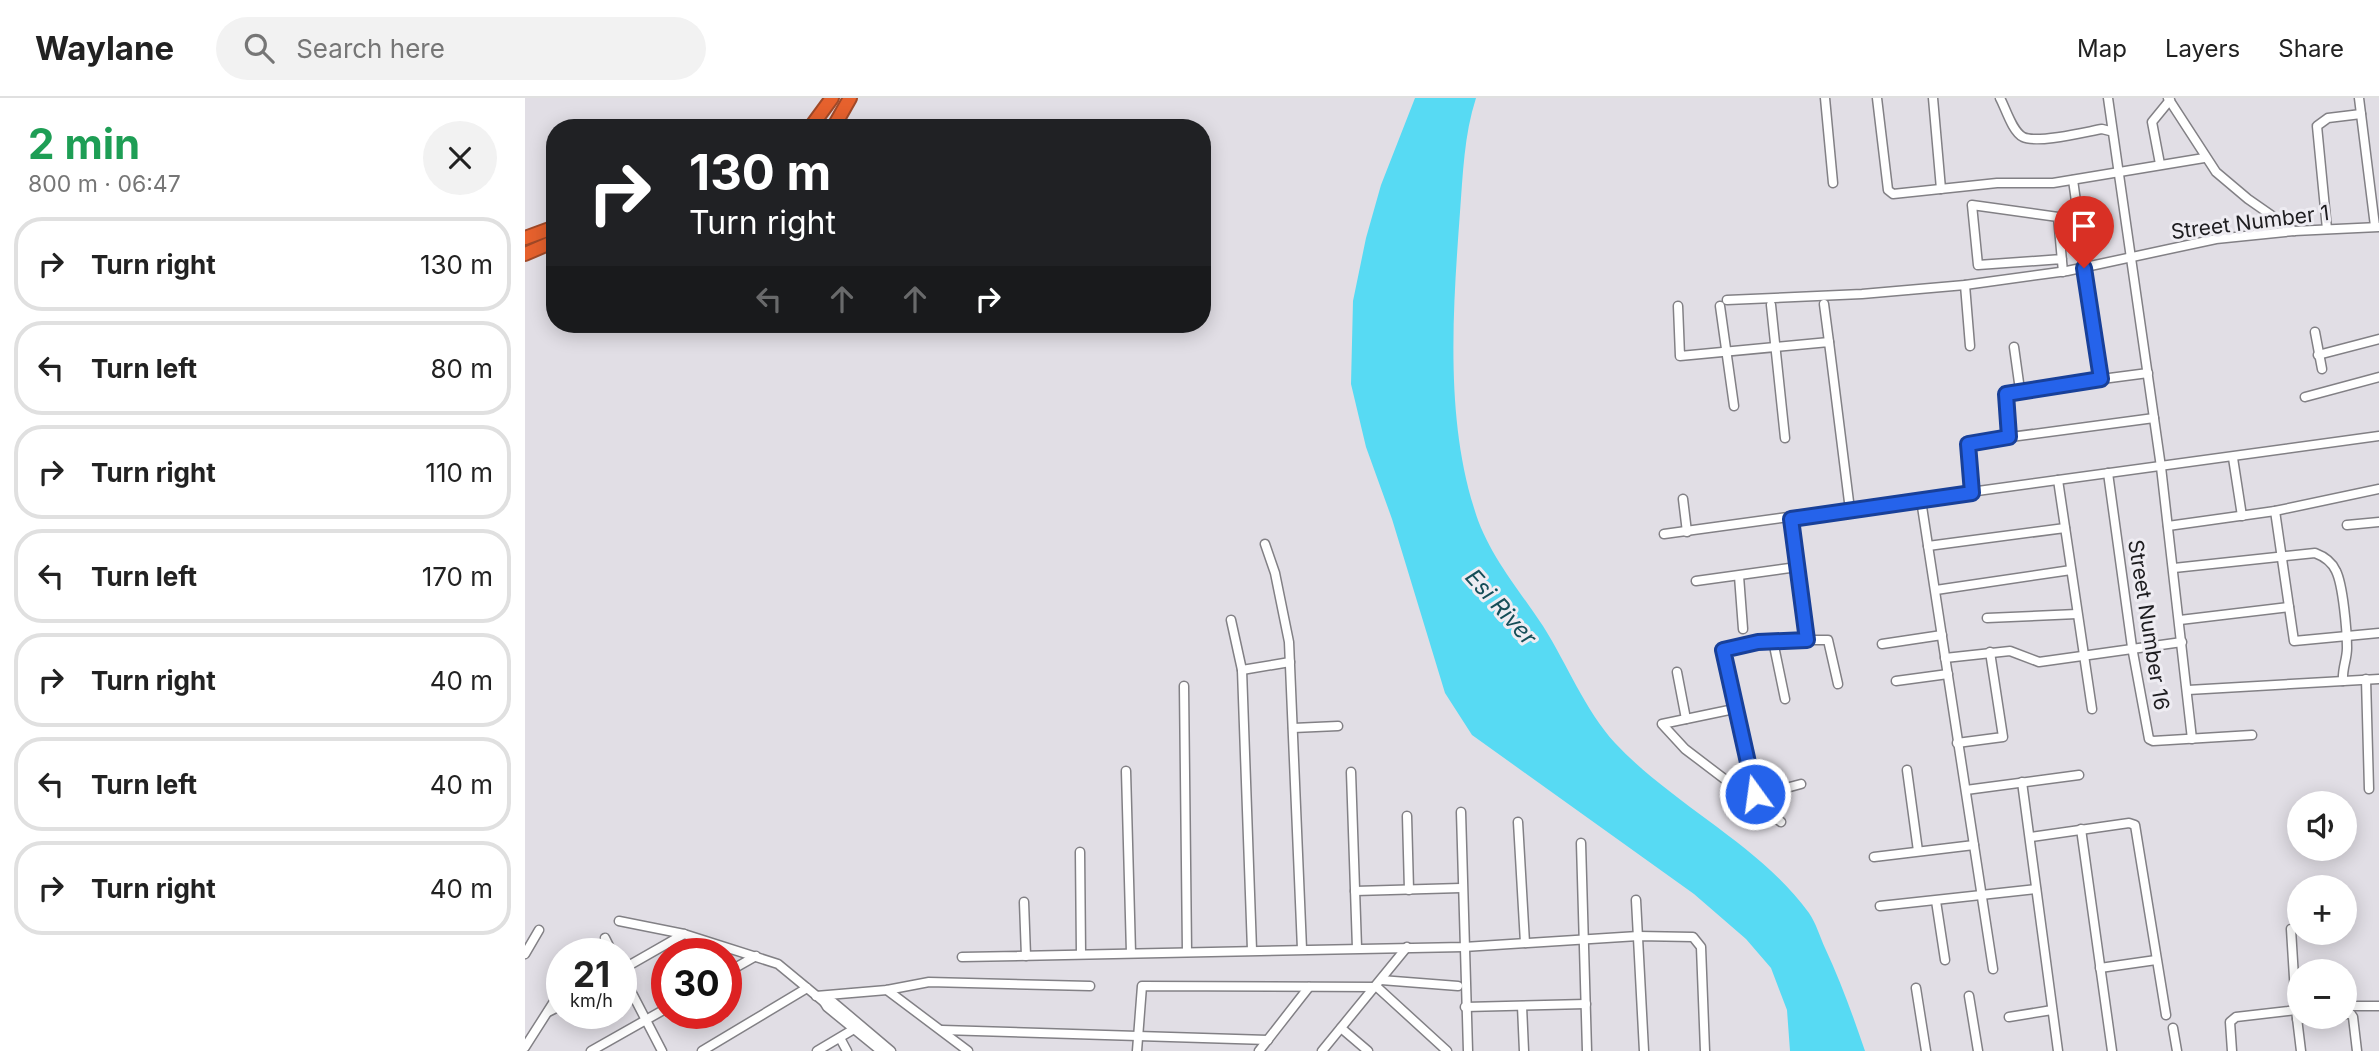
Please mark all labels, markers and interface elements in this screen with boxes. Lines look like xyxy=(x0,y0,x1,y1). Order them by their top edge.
search box xyxy=(216,17,706,80)
text: Waylane xyxy=(35,28,174,68)
icon: search xyxy=(240,29,278,67)
text: Search here xyxy=(296,33,445,64)
text: Map xyxy=(2077,34,2127,63)
text: Layers xyxy=(2165,34,2240,63)
text: Share xyxy=(2278,34,2344,63)
text: 2 min xyxy=(28,118,140,169)
button: close xyxy=(423,121,497,195)
text: 130 m xyxy=(689,143,831,202)
icon: right xyxy=(574,147,665,238)
text: 800 m · 06:47 xyxy=(28,170,181,198)
pin xyxy=(2054,196,2114,268)
street label: Street Number 1 xyxy=(2169,200,2331,244)
text: Turn right xyxy=(689,203,836,242)
icon: arrive xyxy=(2065,207,2103,245)
icon: right xyxy=(32,245,70,283)
text: Turn right xyxy=(91,249,216,280)
text: 130 m xyxy=(420,249,493,280)
icon: left xyxy=(750,280,788,318)
icon: ahead xyxy=(823,280,861,318)
icon: ahead xyxy=(896,280,934,318)
icon: right xyxy=(969,280,1007,318)
icon: left xyxy=(32,349,70,387)
text: Turn left xyxy=(91,353,197,384)
text: 80 m xyxy=(430,353,493,384)
icon: right xyxy=(32,453,70,491)
text: Turn right xyxy=(91,457,216,488)
text: 110 m xyxy=(425,457,493,488)
street label: Street Number 16 xyxy=(2123,538,2175,712)
icon: left xyxy=(32,557,70,595)
text: Turn left xyxy=(91,561,197,592)
text: 170 m xyxy=(422,561,493,592)
water label: Esi River xyxy=(1460,563,1543,652)
icon: right xyxy=(32,661,70,699)
text: Turn right xyxy=(91,665,216,696)
text: 40 m xyxy=(430,665,493,696)
position arrow xyxy=(1718,757,1792,831)
icon: left xyxy=(32,765,70,803)
text: Turn left xyxy=(91,769,197,800)
text: 40 m xyxy=(430,769,493,800)
map controls xyxy=(2287,791,2357,1029)
button: sound xyxy=(2287,791,2357,861)
icon: right xyxy=(32,869,70,907)
text: Turn right xyxy=(91,873,216,904)
text: 40 m xyxy=(430,873,493,904)
button: + xyxy=(2287,875,2357,945)
speed limit sign: 30 xyxy=(651,938,742,1029)
text: 21 xyxy=(573,953,610,995)
button: − xyxy=(2287,959,2357,1029)
text: km/h xyxy=(570,990,613,1011)

